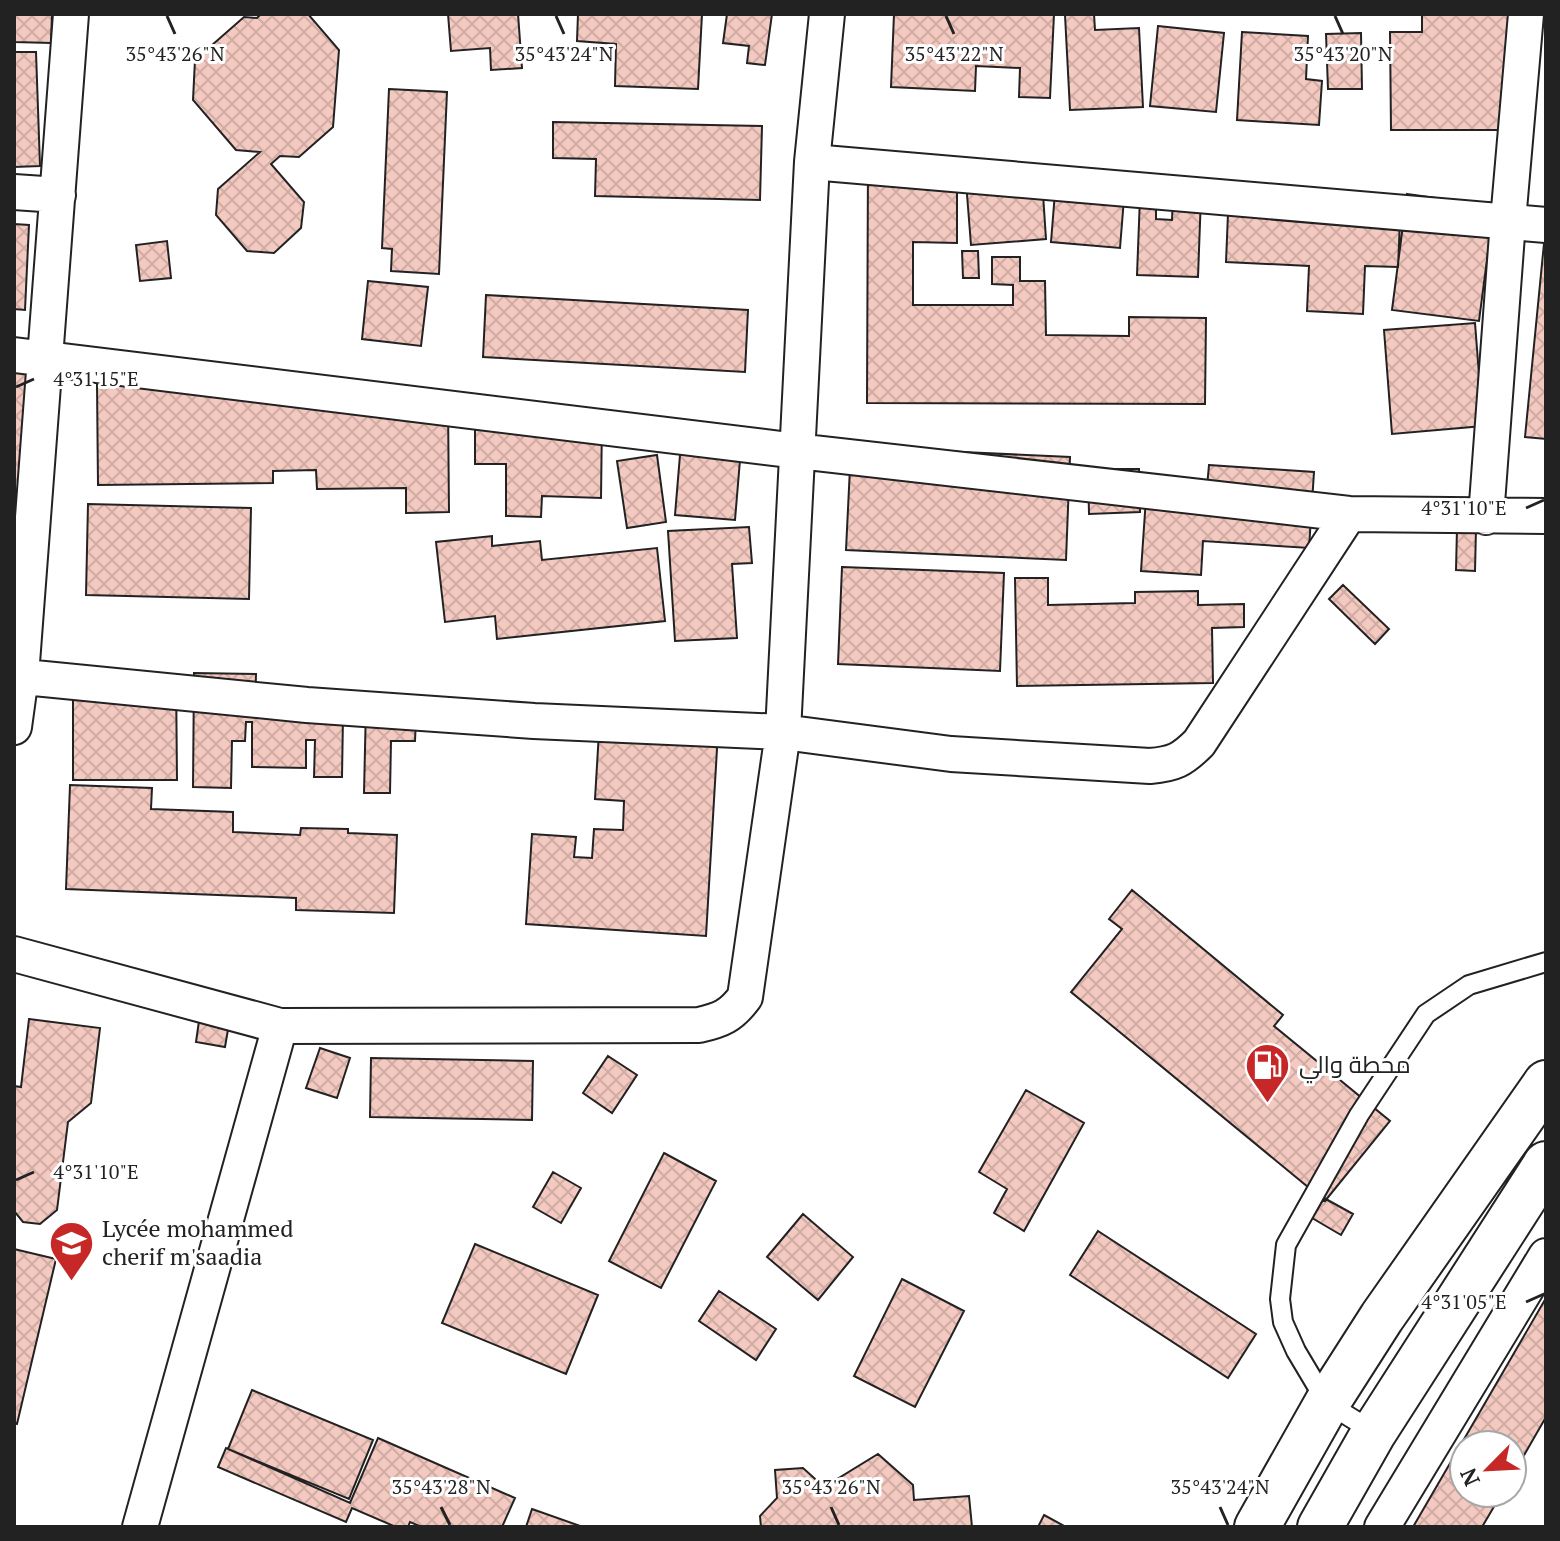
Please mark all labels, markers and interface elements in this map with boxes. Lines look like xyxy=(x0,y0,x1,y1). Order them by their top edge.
text: 35°43'26"N xyxy=(125,40,225,67)
text: 35°43'24"N xyxy=(514,40,614,67)
text: 35°43'22"N xyxy=(904,40,1004,67)
text: 35°43'20"N xyxy=(1293,40,1393,67)
text: 4°31'15"E xyxy=(53,365,139,392)
text: 4°31'10"E xyxy=(1421,494,1507,521)
fuel station icon: محطة والي xyxy=(1244,1041,1292,1104)
place label: محطة والي xyxy=(1299,1048,1411,1084)
text: 4°31'10"E xyxy=(53,1158,139,1185)
place label: Lycée mohammed cherif m'saadia xyxy=(102,1212,293,1272)
school or university icon: Lycée mohammed cherif m'saadia xyxy=(47,1219,95,1282)
text: 4°31'05"E xyxy=(1421,1288,1507,1315)
north arrow xyxy=(1448,1429,1528,1509)
text: N xyxy=(1453,1464,1486,1491)
text: 35°43'28"N xyxy=(391,1473,491,1500)
text: 35°43'26"N xyxy=(781,1473,881,1500)
text: 35°43'24"N xyxy=(1170,1473,1270,1500)

